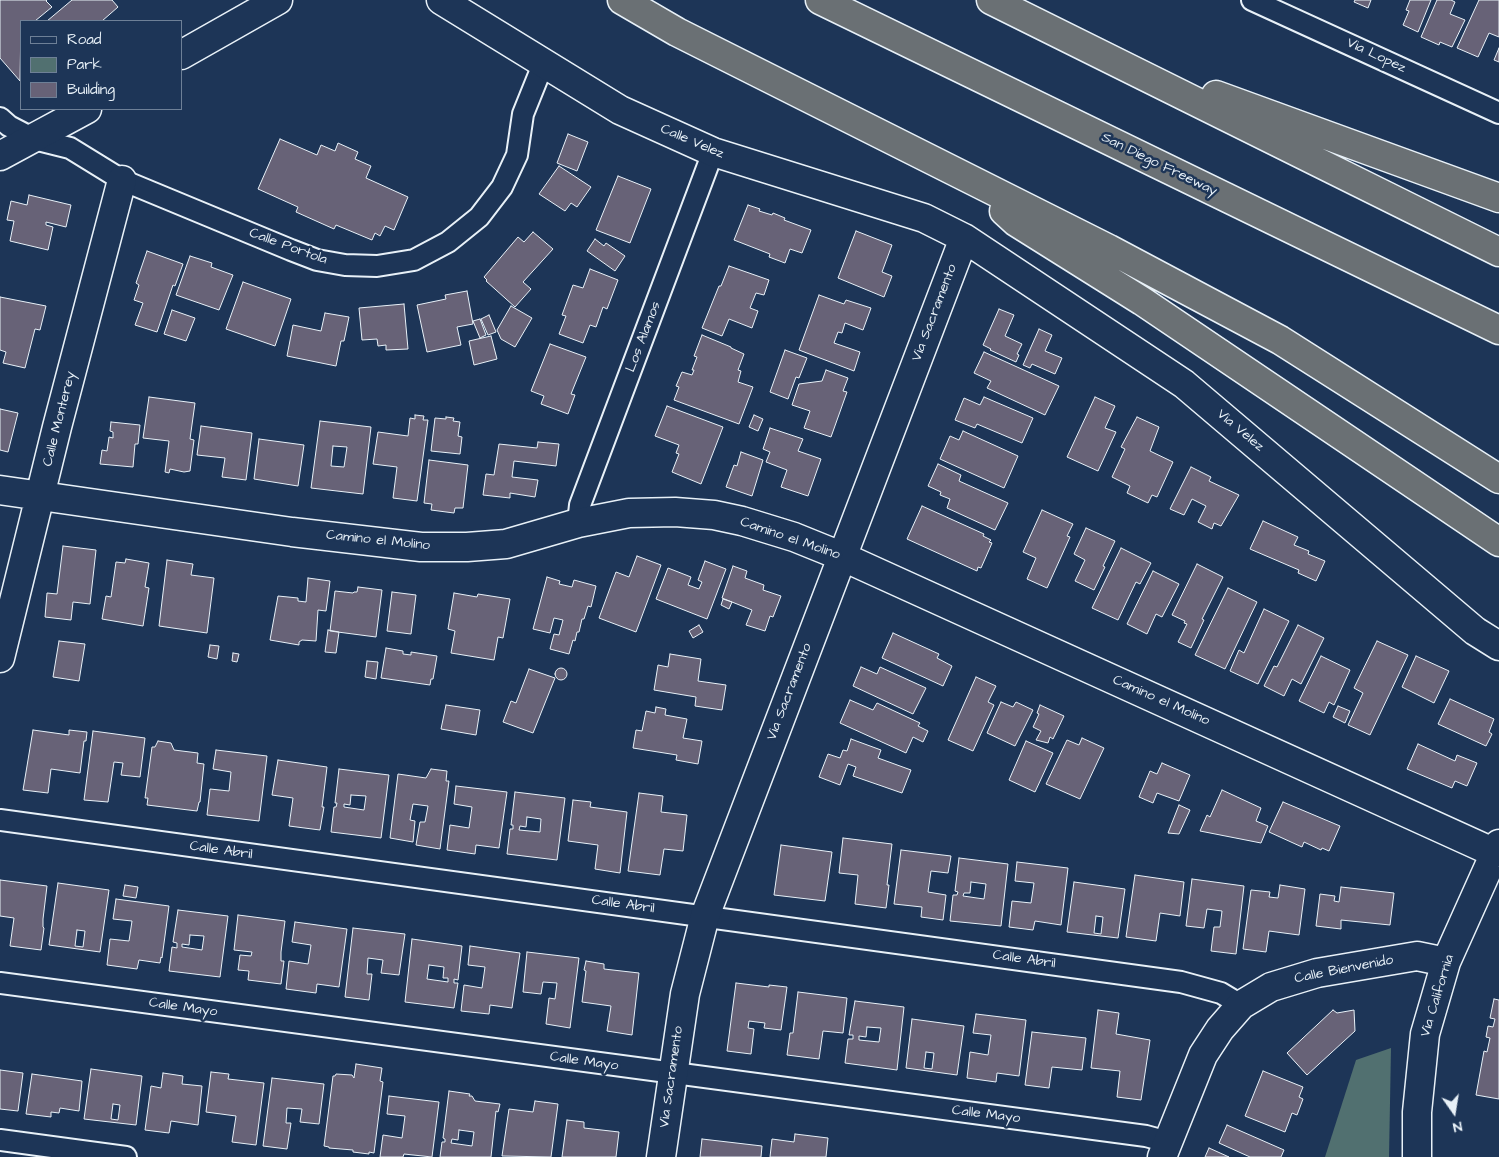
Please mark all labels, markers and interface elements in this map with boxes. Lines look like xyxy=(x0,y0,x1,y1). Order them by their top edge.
legend xyxy=(20,20,182,110)
text: Road xyxy=(67,29,101,50)
street label: Via Lopez xyxy=(1344,35,1408,77)
text: Park xyxy=(67,54,102,75)
text: Building xyxy=(67,79,115,100)
street label: Calle Velez xyxy=(658,121,726,163)
street label: San Diego Freeway xyxy=(1098,130,1220,200)
street label: Calle Portola xyxy=(247,225,329,269)
street label: Via Sacramento xyxy=(909,262,961,364)
street label: Los Alamos xyxy=(623,299,665,375)
street label: Calle Monterey xyxy=(40,370,80,468)
street label: Via Velez xyxy=(1213,406,1267,456)
street label: Camino el Molino xyxy=(738,514,842,564)
street label: Camino el Molino xyxy=(325,527,431,555)
street label: Via Sacramento xyxy=(764,641,816,743)
street label: Camino el Molino xyxy=(1110,672,1212,730)
street label: Calle Abril xyxy=(188,838,254,864)
street label: Calle Abril xyxy=(590,892,656,918)
street label: Calle Abril xyxy=(991,947,1057,973)
street label: Calle Bienvenido xyxy=(1293,952,1395,988)
street label: Via California xyxy=(1418,953,1458,1039)
street label: Calle Mayo xyxy=(148,995,218,1021)
street label: Via Sacramento xyxy=(657,1025,687,1129)
street label: Calle Mayo xyxy=(549,1049,619,1075)
north arrow xyxy=(1429,1087,1479,1137)
street label: Calle Mayo xyxy=(951,1102,1021,1128)
text: N xyxy=(1451,1116,1464,1137)

